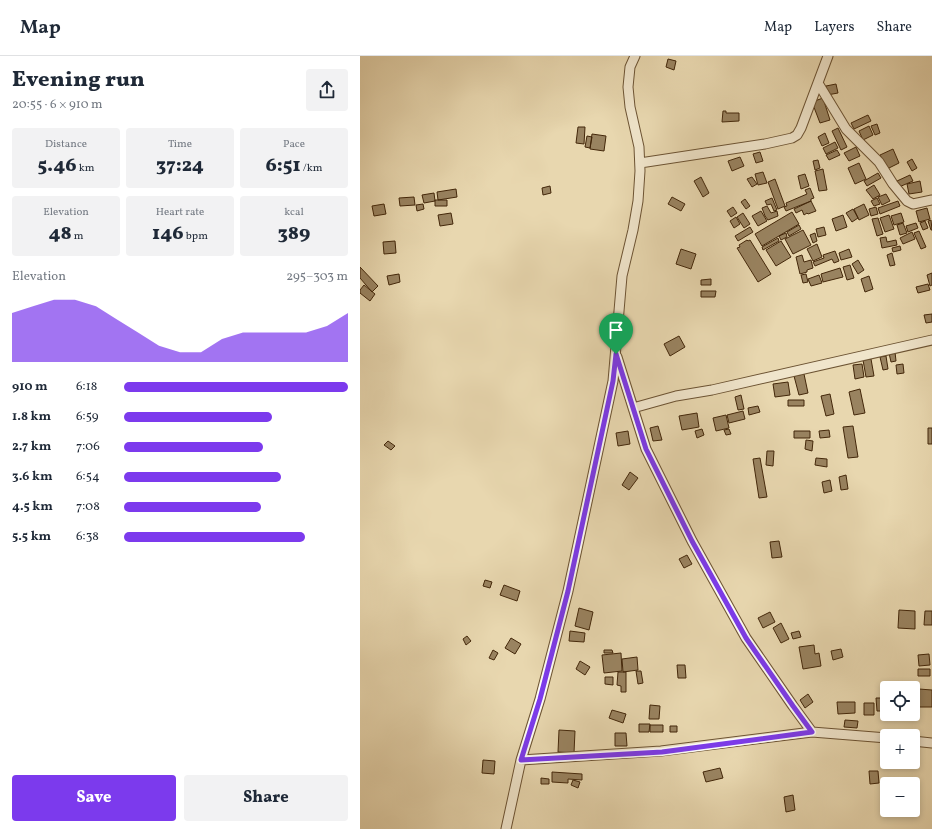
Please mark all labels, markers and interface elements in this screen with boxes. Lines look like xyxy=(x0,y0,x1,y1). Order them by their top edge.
text: Map xyxy=(20,15,61,41)
text: Map xyxy=(764,18,792,37)
text: Layers xyxy=(814,18,854,37)
text: Share xyxy=(876,18,912,37)
text: Evening run xyxy=(12,65,145,96)
button: share xyxy=(306,69,348,111)
text: 20:55 · 6 × 910 m xyxy=(12,96,103,114)
text: Distance xyxy=(45,137,87,152)
text: Time xyxy=(168,137,192,152)
text: Pace xyxy=(283,137,305,152)
text: 5.46 xyxy=(37,152,77,180)
text: 37:24 xyxy=(156,152,204,180)
text: 6:51 xyxy=(265,152,301,180)
text: km xyxy=(77,161,95,176)
text: /km xyxy=(301,161,323,176)
text: Elevation xyxy=(43,205,89,220)
text: Heart rate xyxy=(156,205,204,220)
text: kcal xyxy=(284,205,304,220)
text: 48 xyxy=(48,220,72,248)
text: 146 xyxy=(152,220,184,248)
text: 389 xyxy=(278,220,310,248)
text: m xyxy=(72,229,84,244)
text: bpm xyxy=(184,229,208,244)
text: Elevation xyxy=(12,268,66,286)
text: 295–303 m xyxy=(286,268,348,286)
pin xyxy=(599,313,633,354)
icon: arrive xyxy=(605,319,627,341)
text: 910 m xyxy=(12,378,48,396)
text: 6:18 xyxy=(76,378,97,396)
text: 1.8 km xyxy=(12,408,51,426)
text: 6:59 xyxy=(76,408,98,426)
text: 2.7 km xyxy=(12,438,51,456)
text: 7:06 xyxy=(76,438,100,456)
text: 3.6 km xyxy=(12,468,53,486)
text: 6:54 xyxy=(76,468,100,486)
text: 4.5 km xyxy=(12,498,53,516)
text: 7:08 xyxy=(76,498,100,516)
text: 5.5 km xyxy=(12,528,51,546)
text: 6:38 xyxy=(76,528,99,546)
map controls xyxy=(880,681,920,817)
button: locate xyxy=(880,681,920,721)
button: + xyxy=(880,729,920,769)
button: Save xyxy=(12,775,176,821)
button: Share xyxy=(184,775,348,821)
button: − xyxy=(880,777,920,817)

